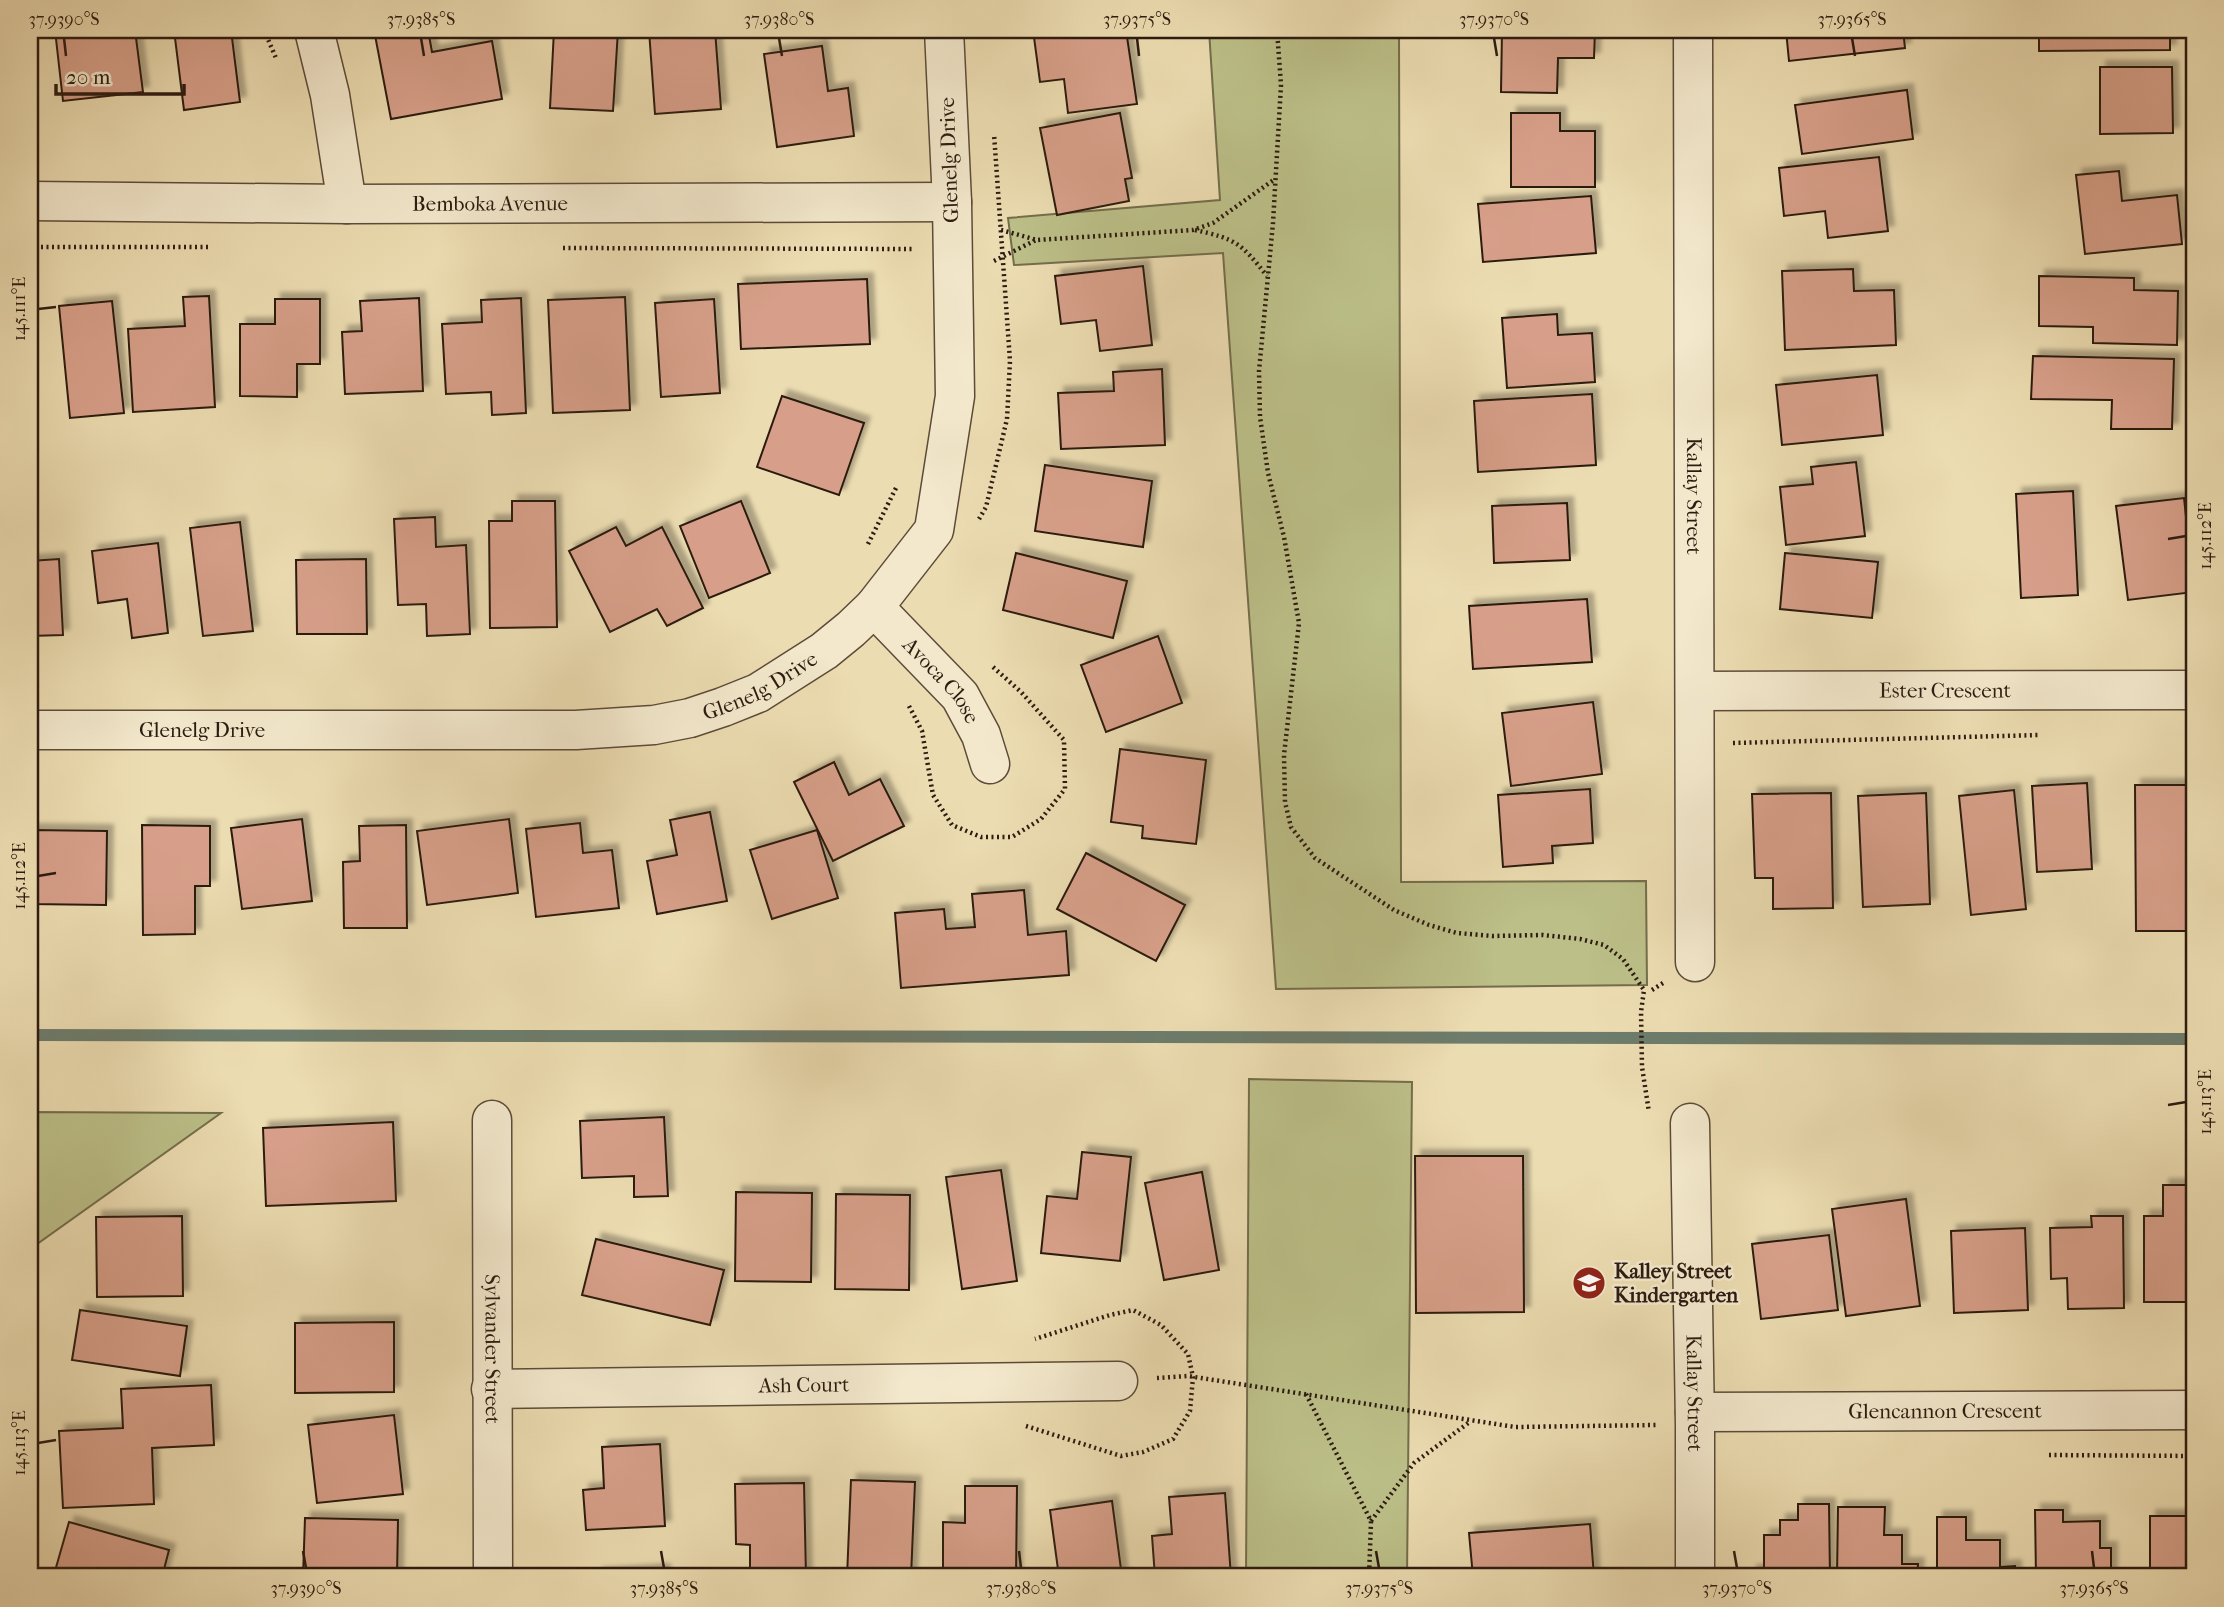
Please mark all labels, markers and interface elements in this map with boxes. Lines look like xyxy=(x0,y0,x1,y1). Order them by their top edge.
text: 37.9390°S xyxy=(28,9,100,30)
text: 37.9385°S xyxy=(387,9,455,30)
text: 37.9380°S xyxy=(744,9,814,30)
text: 37.9375°S xyxy=(1103,9,1171,30)
text: 37.9370°S xyxy=(1459,9,1529,30)
text: 37.9365°S xyxy=(1817,9,1887,30)
scale bar xyxy=(56,52,184,96)
text: 20 m xyxy=(66,65,111,89)
street label: Glenelg Drive xyxy=(935,97,963,223)
street label: Bemboka Avenue xyxy=(412,191,568,216)
text: 145.111°E xyxy=(9,277,30,341)
street label: Kallay Street xyxy=(1682,437,1706,555)
text: 145.112°E xyxy=(2195,502,2216,570)
street label: Avoca Close xyxy=(897,632,984,727)
street label: Glenelg Drive xyxy=(700,647,822,725)
street label: Ester Crescent xyxy=(1879,678,2012,703)
street label: Glenelg Drive xyxy=(139,718,265,742)
text: 145.112°E xyxy=(9,842,30,910)
text: 145.113°E xyxy=(2195,1069,2216,1135)
place label: Kalley Street Kindergarten xyxy=(1614,1259,1739,1307)
school or university icon: Kalley Street Kindergarten xyxy=(1570,1264,1608,1302)
street label: Sylvander Street xyxy=(480,1274,505,1425)
street label: Kallay Street xyxy=(1681,1334,1707,1452)
street label: Ash Court xyxy=(757,1372,850,1398)
street label: Glencannon Crescent xyxy=(1848,1399,2042,1423)
text: 145.113°E xyxy=(9,1410,30,1476)
text: 37.9390°S xyxy=(270,1578,342,1599)
text: 37.9385°S xyxy=(630,1578,698,1599)
text: 37.9380°S xyxy=(986,1578,1056,1599)
text: 37.9375°S xyxy=(1345,1578,1413,1599)
text: 37.9370°S xyxy=(1702,1578,1772,1599)
text: 37.9365°S xyxy=(2059,1578,2129,1599)

